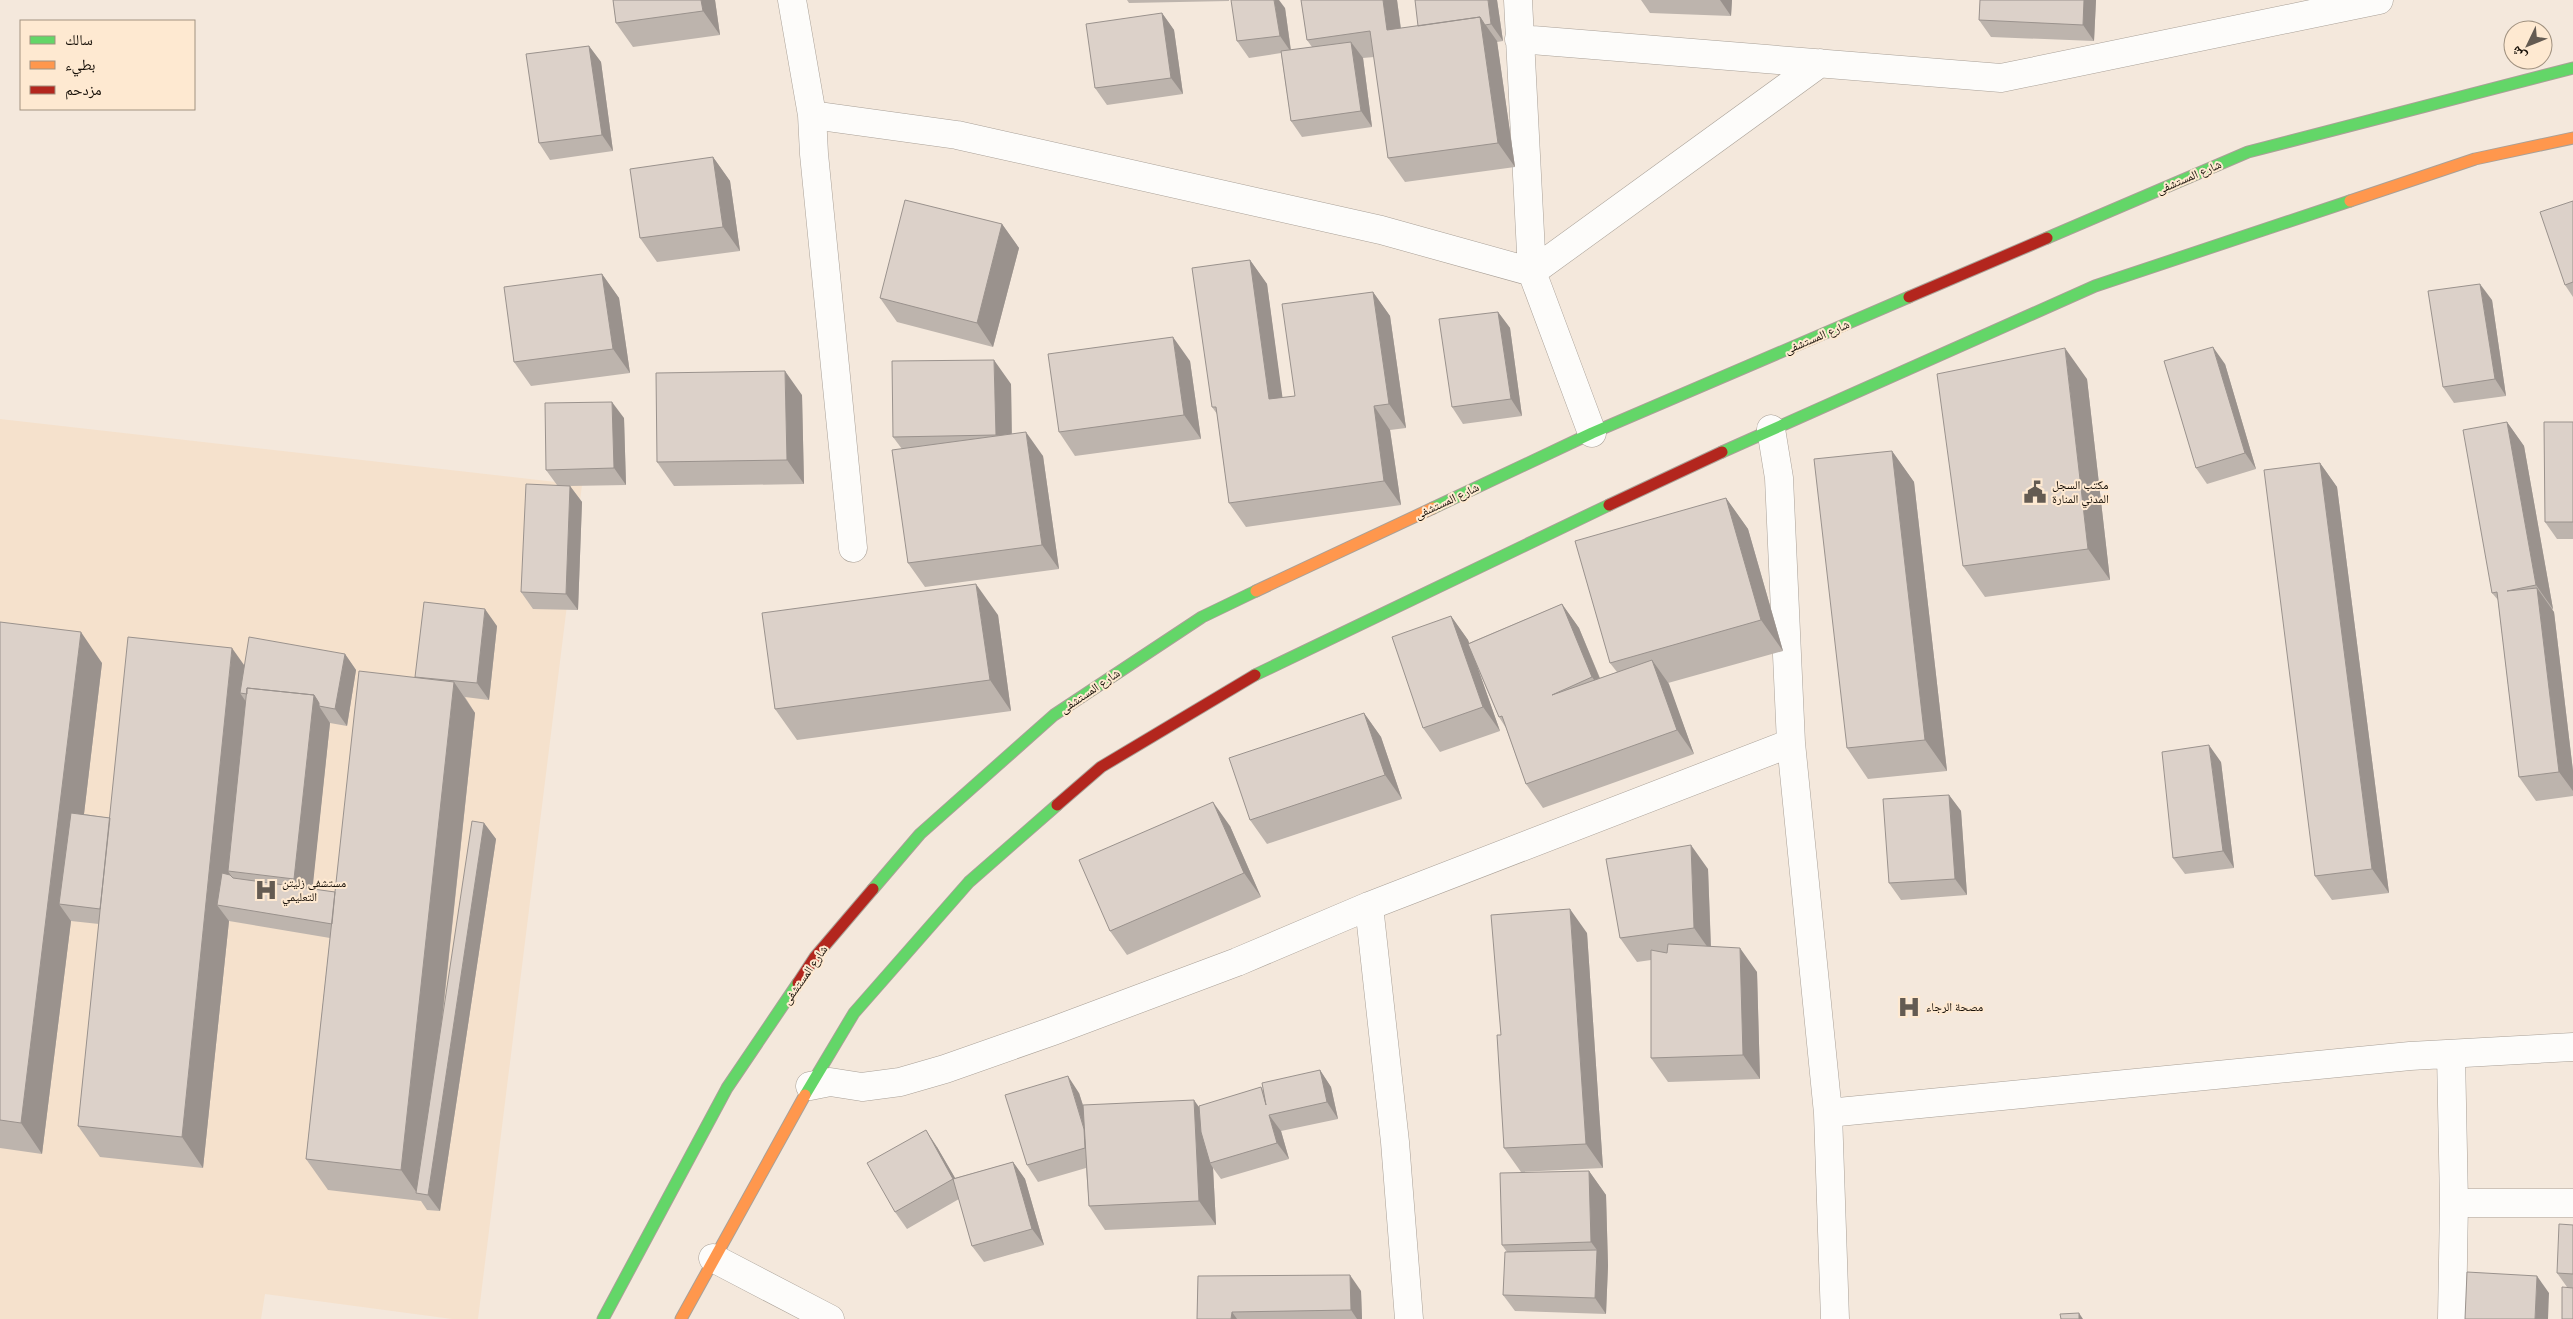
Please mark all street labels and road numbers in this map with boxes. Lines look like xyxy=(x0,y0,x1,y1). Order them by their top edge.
street label: شارع المستشفى xyxy=(2154,156,2224,198)
street label: شارع المستشفى xyxy=(1782,316,1852,358)
street label: شارع المستشفى xyxy=(1412,479,1482,523)
street label: شارع المستشفى xyxy=(1057,665,1123,717)
street label: شارع المستشفى xyxy=(779,942,831,1008)

